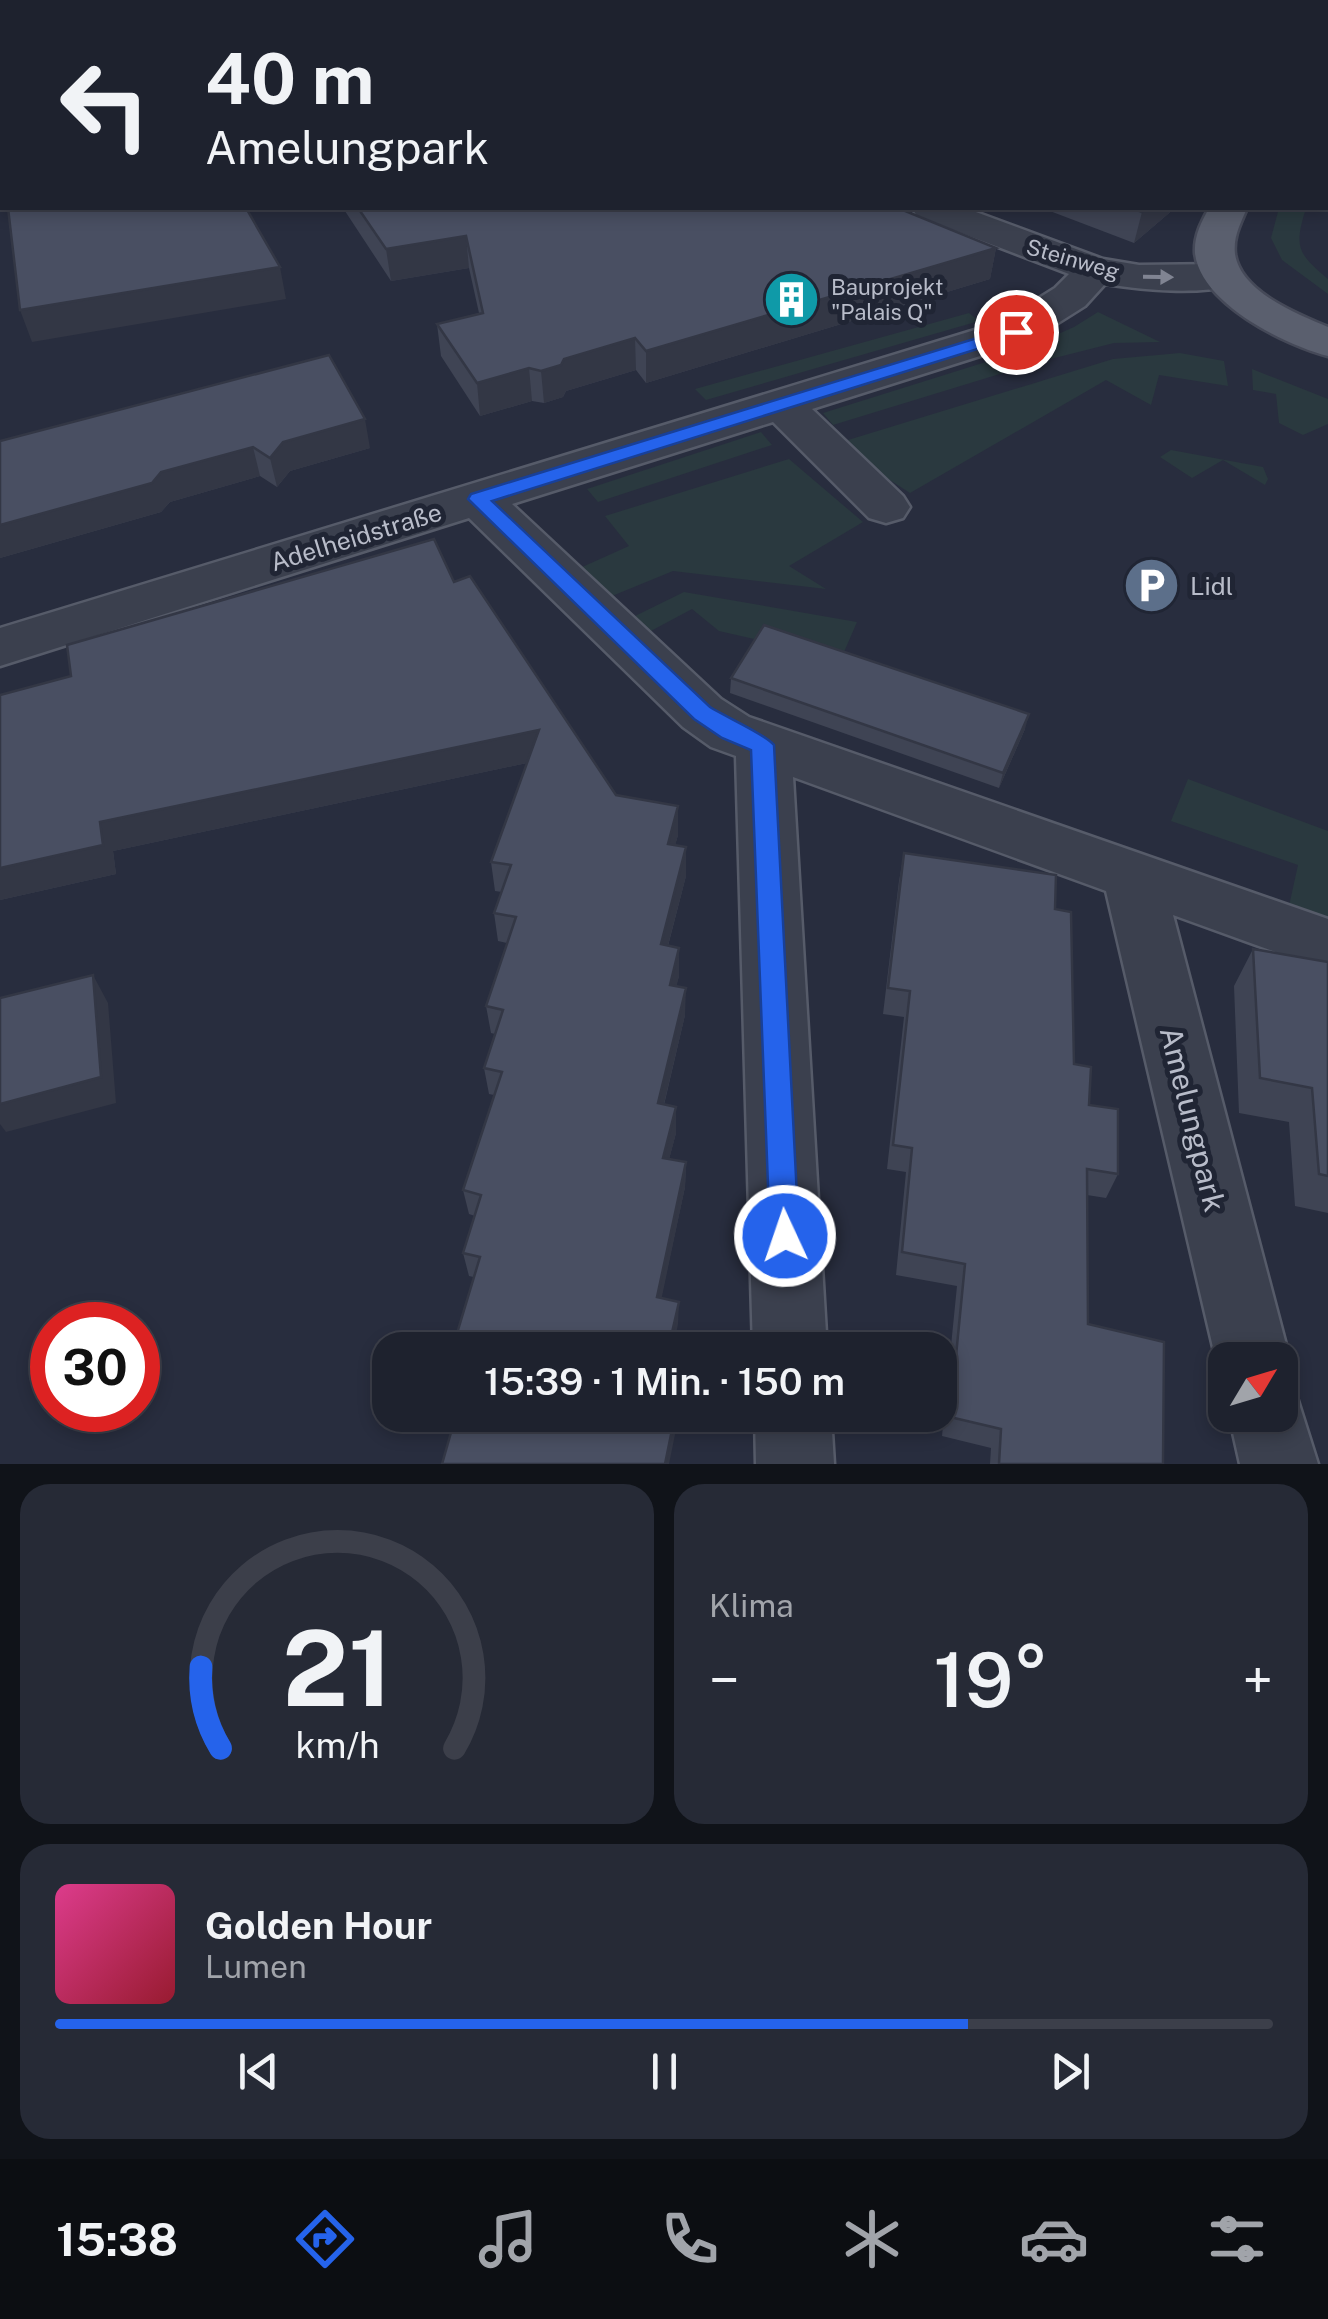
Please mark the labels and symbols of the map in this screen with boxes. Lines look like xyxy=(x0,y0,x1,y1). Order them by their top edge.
street label: Steinweg xyxy=(1023,233,1123,285)
building icon: Bauprojekt "Palais Q" xyxy=(762,270,822,330)
one-way arrow xyxy=(1143,270,1175,286)
place label: Bauprojekt "Palais Q" xyxy=(831,274,944,325)
pin xyxy=(974,290,1059,375)
street label: Adelheidstraße xyxy=(267,497,445,577)
parking icon: Lidl xyxy=(1121,556,1181,616)
place label: Lidl xyxy=(1190,571,1233,601)
street label: Amelungpark xyxy=(1153,1023,1233,1215)
position arrow xyxy=(733,1184,837,1288)
speed limit sign: 30 xyxy=(30,1302,160,1432)
north arrow xyxy=(1208,1342,1298,1432)

